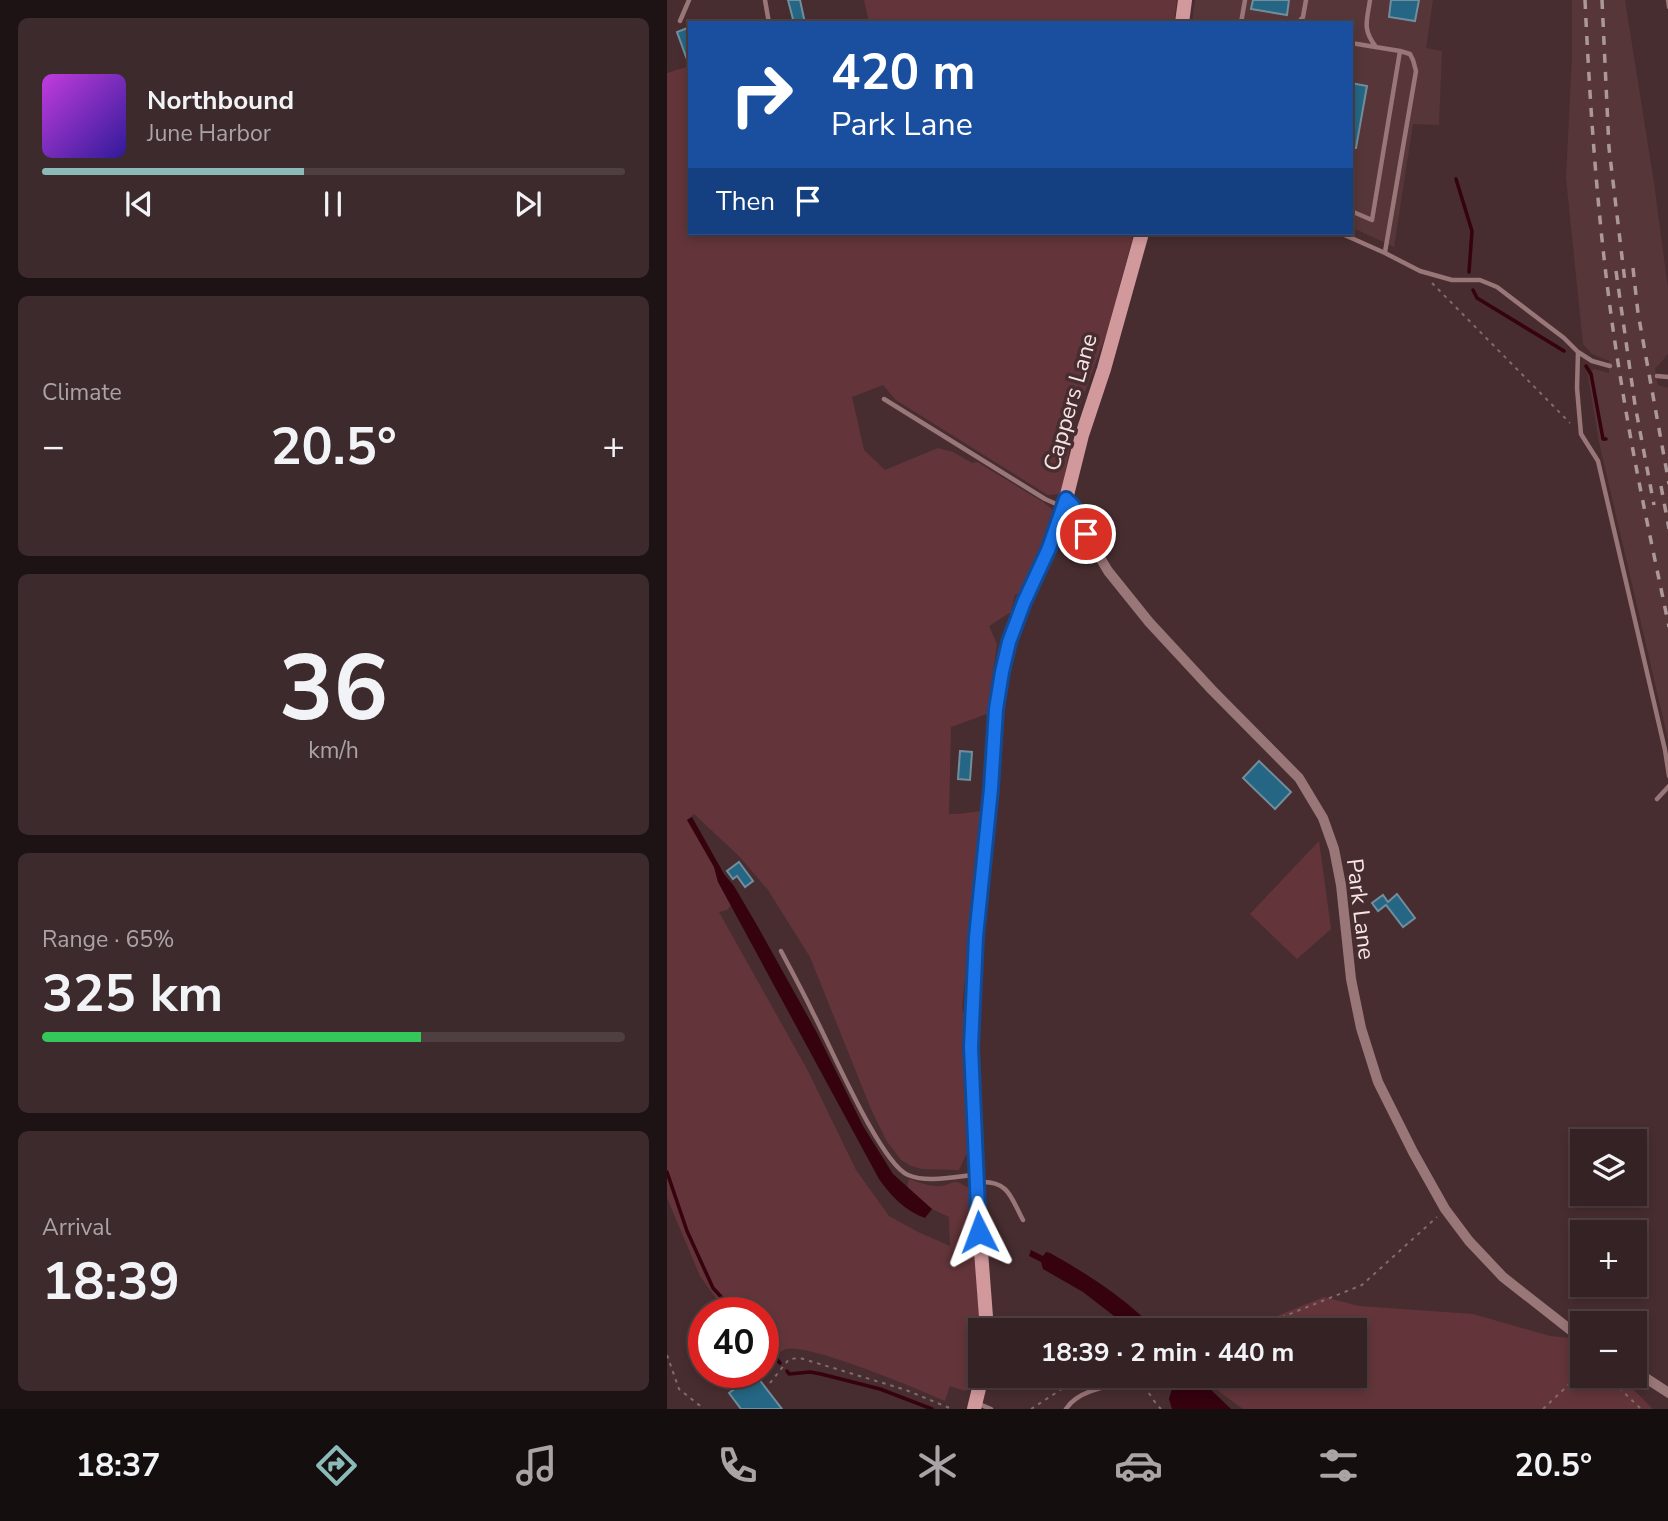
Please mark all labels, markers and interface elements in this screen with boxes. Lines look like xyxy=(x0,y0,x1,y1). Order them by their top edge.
text: 420 m xyxy=(831,39,975,106)
icon: right xyxy=(716,49,807,140)
text: Northbound xyxy=(147,83,294,118)
text: Park Lane xyxy=(831,103,973,146)
text: June Harbor xyxy=(147,118,271,149)
icon: arrive xyxy=(789,182,827,220)
text: Then xyxy=(716,184,775,219)
icon: previous xyxy=(120,185,158,223)
icon: pause xyxy=(314,185,352,223)
icon: next xyxy=(509,185,547,223)
street label: Cappers Lane xyxy=(1036,330,1105,474)
text: Climate xyxy=(42,377,122,408)
text: 20.5° xyxy=(270,411,397,482)
text: − xyxy=(42,421,65,472)
text: + xyxy=(602,421,625,472)
pin xyxy=(1056,504,1116,564)
icon: arrive xyxy=(1067,515,1105,553)
text: 36 xyxy=(279,627,388,751)
text: km/h xyxy=(308,735,359,766)
street label: Park Lane xyxy=(1339,857,1382,961)
text: Range · 65% xyxy=(42,924,174,955)
text: 325 km xyxy=(42,958,223,1029)
map controls xyxy=(1570,1129,1647,1388)
button: layers xyxy=(1570,1129,1647,1206)
position arrow xyxy=(942,1195,1016,1269)
text: Arrival xyxy=(42,1212,111,1243)
button: + xyxy=(1570,1220,1647,1297)
text: 18:39 xyxy=(42,1246,180,1317)
speed limit sign: 40 xyxy=(688,1297,779,1388)
button: − xyxy=(1570,1311,1647,1388)
text: 18:39 · 2 min · 440 m xyxy=(1041,1335,1294,1370)
icon: directions xyxy=(312,1441,361,1490)
icon: music xyxy=(512,1441,561,1490)
icon: phone xyxy=(713,1441,762,1490)
icon: climate xyxy=(913,1441,962,1490)
icon: car xyxy=(1114,1441,1163,1490)
icon: filters xyxy=(1314,1441,1363,1490)
text: 18:37 xyxy=(76,1444,160,1487)
text: 20.5° xyxy=(1515,1444,1592,1487)

